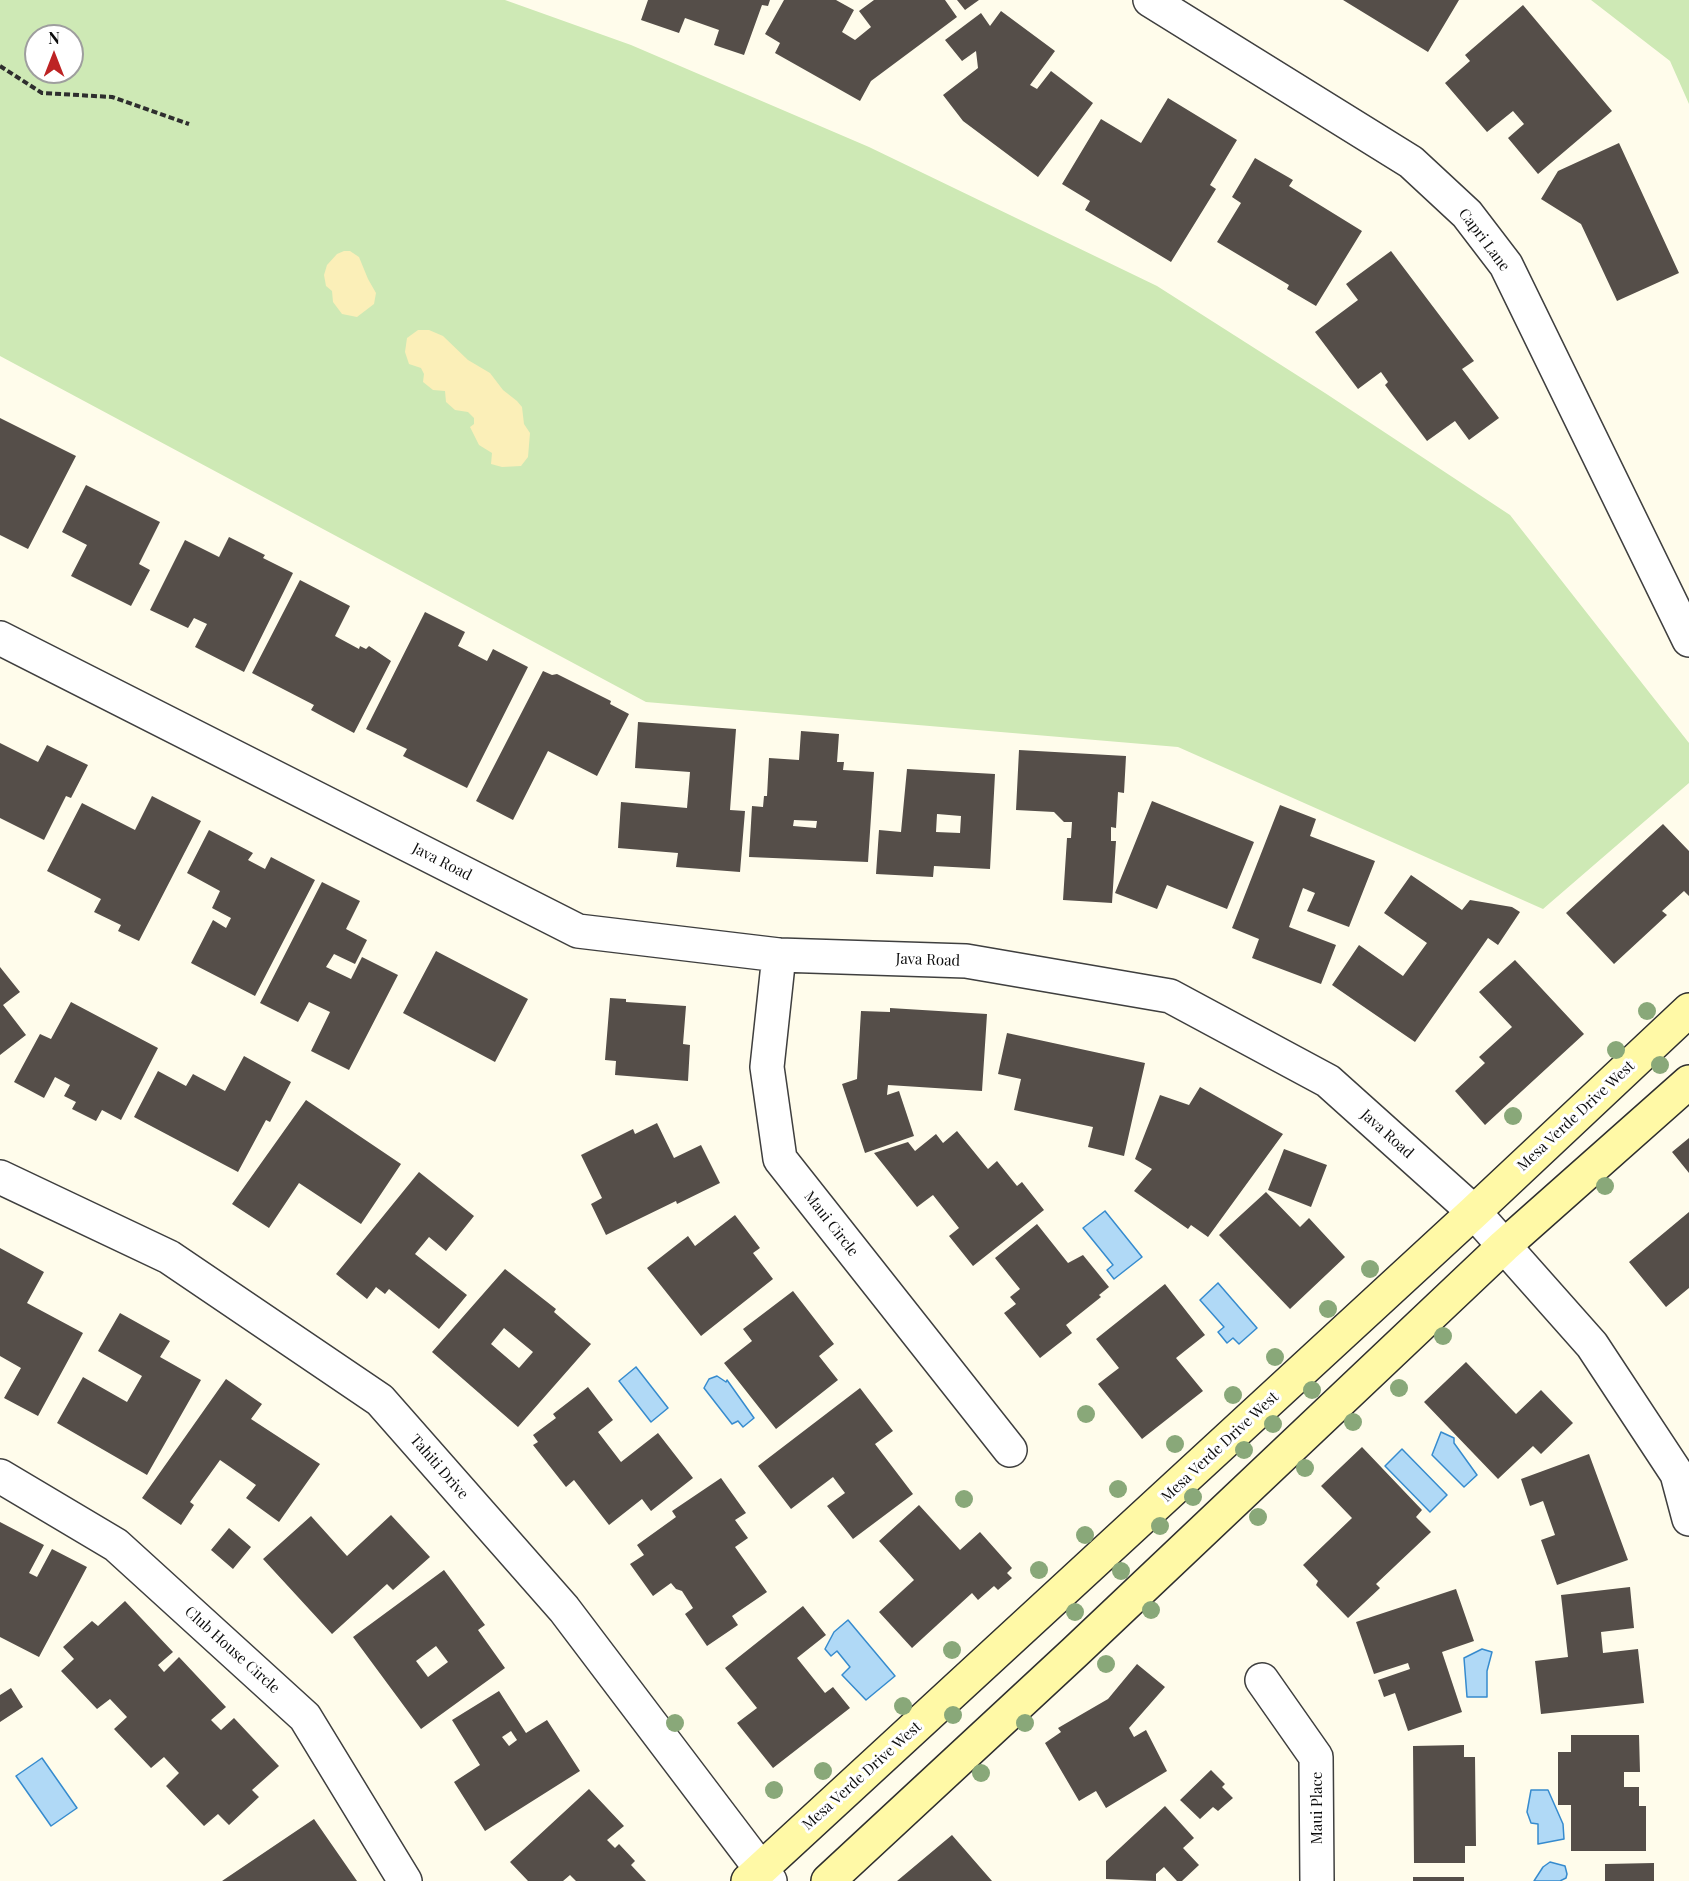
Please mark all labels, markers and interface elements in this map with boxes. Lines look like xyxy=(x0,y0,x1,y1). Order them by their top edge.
north arrow xyxy=(24,24,84,84)
text: N xyxy=(48,27,60,48)
street label: Capri Lane xyxy=(1455,205,1513,275)
street label: Java Road xyxy=(409,839,475,885)
street label: Java Road xyxy=(895,950,961,970)
street label: Mesa Verde Drive West xyxy=(1514,1057,1638,1175)
street label: Java Road xyxy=(1357,1106,1417,1162)
street label: Maui Circle xyxy=(800,1188,862,1260)
street label: Mesa Verde Drive West xyxy=(1158,1388,1282,1506)
street label: Tahiti Drive xyxy=(406,1431,472,1503)
street label: Club House Circle xyxy=(181,1603,283,1697)
street label: Mesa Verde Drive West xyxy=(799,1718,925,1834)
street label: Maui Place xyxy=(1308,1772,1326,1844)

